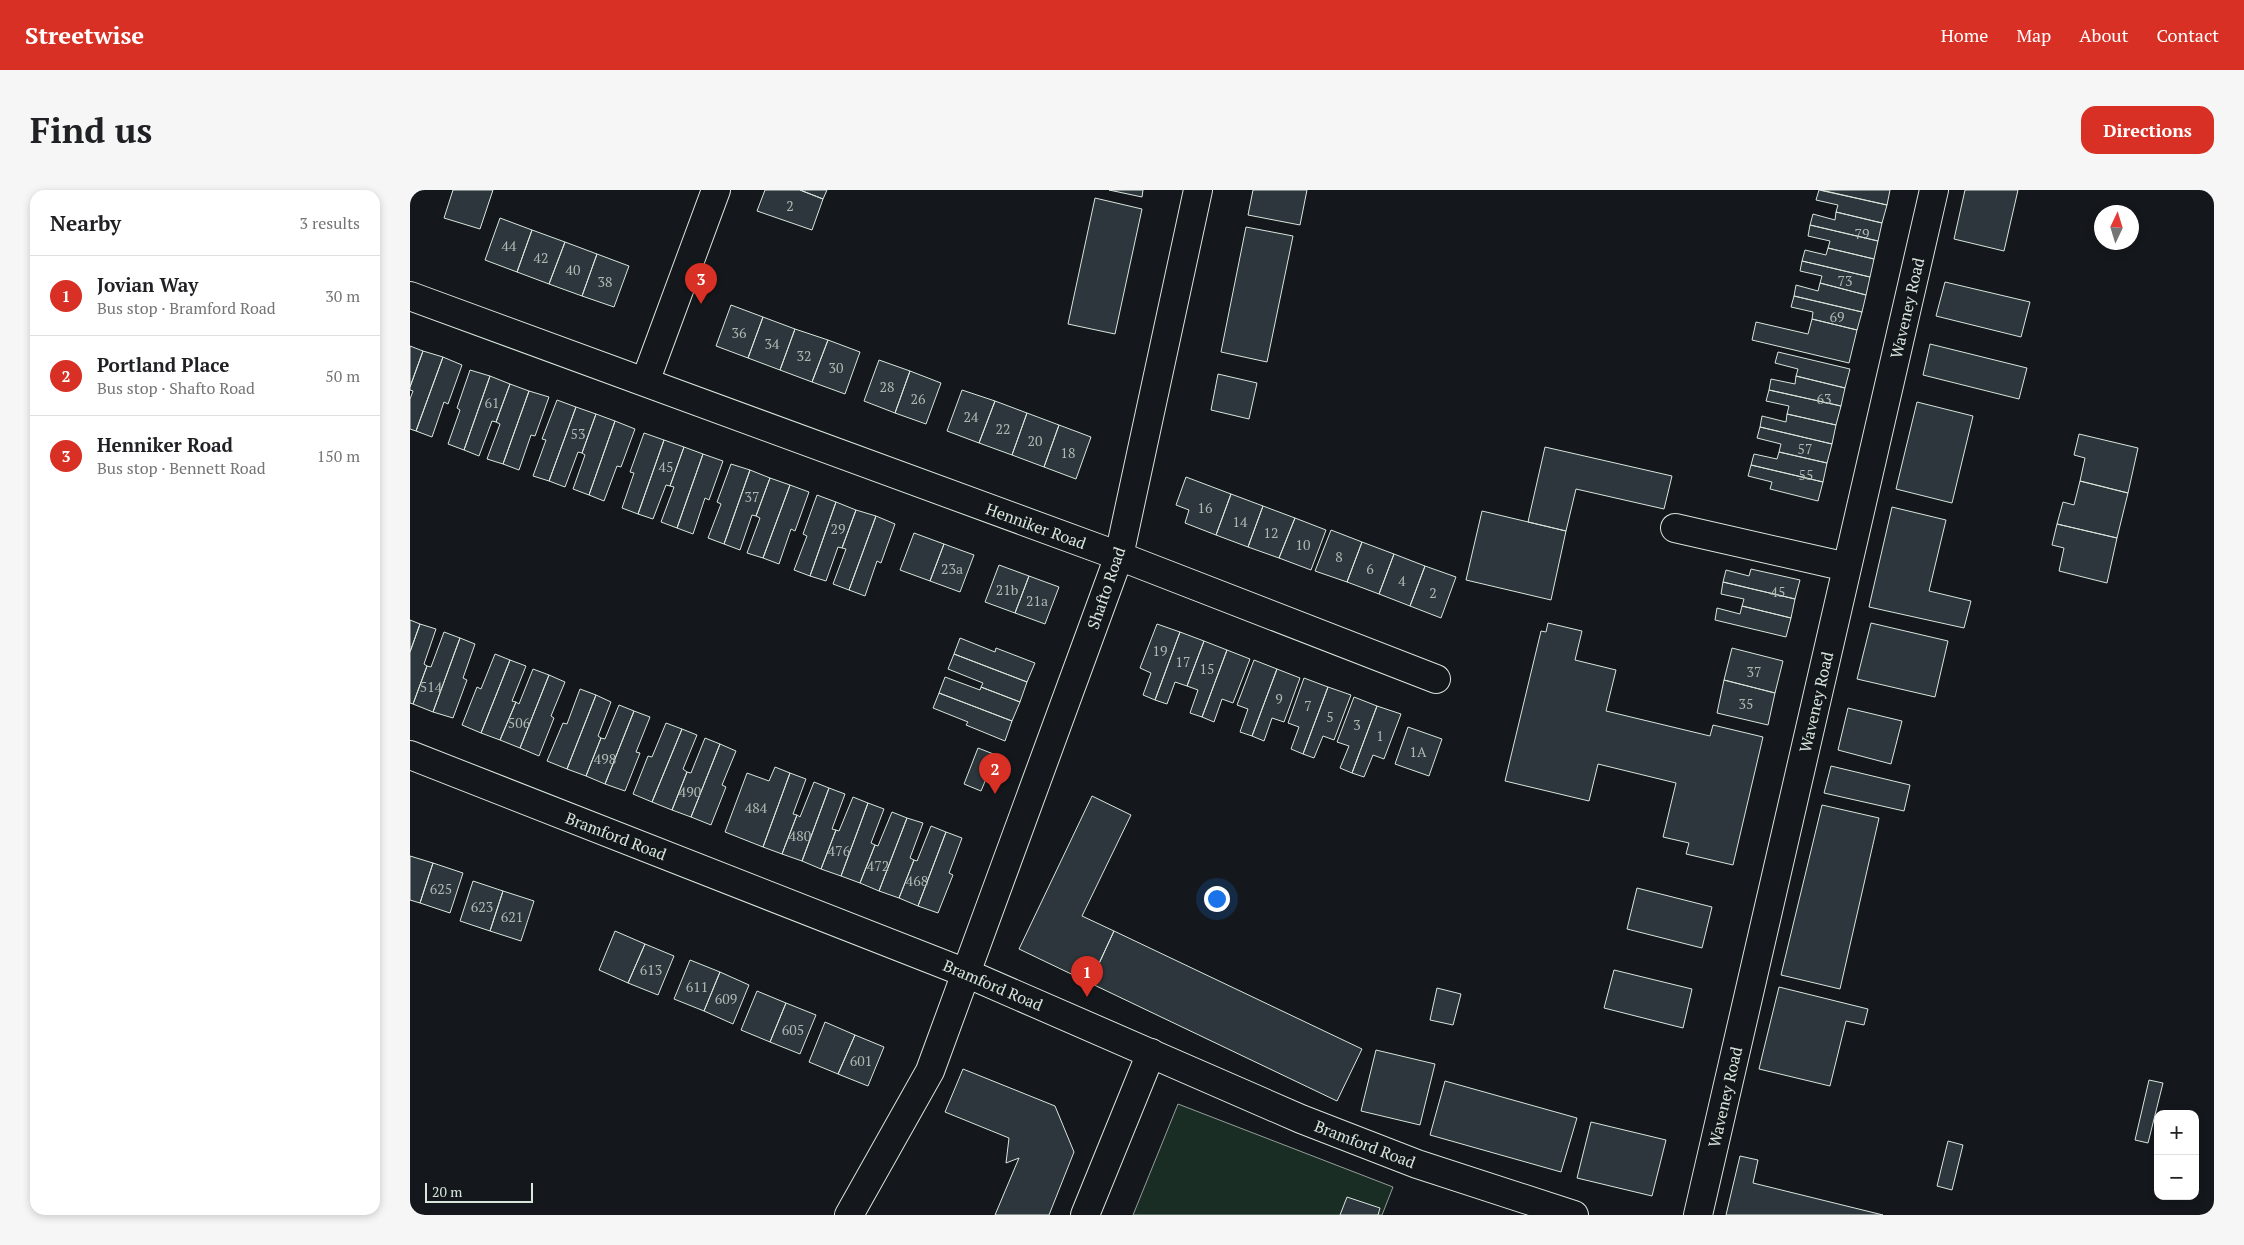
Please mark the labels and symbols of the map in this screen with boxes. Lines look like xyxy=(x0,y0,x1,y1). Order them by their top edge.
house number: 2 xyxy=(786,196,794,215)
north arrow xyxy=(2094,205,2139,250)
house number: 79 xyxy=(1855,224,1869,243)
house number: 44 xyxy=(502,236,517,255)
house number: 42 xyxy=(534,248,548,267)
street label: Waveney Road xyxy=(1885,255,1929,361)
house number: 40 xyxy=(566,260,580,279)
pin: 3 xyxy=(685,263,717,304)
house number: 73 xyxy=(1838,271,1852,290)
house number: 38 xyxy=(598,272,612,291)
house number: 69 xyxy=(1830,307,1844,326)
house number: 36 xyxy=(732,323,747,342)
house number: 34 xyxy=(765,334,780,353)
house number: 32 xyxy=(797,346,811,365)
house number: 30 xyxy=(829,358,843,377)
house number: 28 xyxy=(880,377,894,396)
house number: 26 xyxy=(911,389,926,408)
house number: 63 xyxy=(1817,389,1831,408)
house number: 61 xyxy=(485,393,499,412)
house number: 24 xyxy=(964,407,979,426)
house number: 22 xyxy=(996,419,1010,438)
house number: 53 xyxy=(571,424,585,443)
house number: 20 xyxy=(1028,431,1042,450)
house number: 57 xyxy=(1798,439,1812,458)
house number: 18 xyxy=(1061,443,1075,462)
house number: 45 xyxy=(659,457,673,476)
house number: 55 xyxy=(1799,465,1813,484)
house number: 37 xyxy=(745,487,759,506)
street label: Henniker Road xyxy=(983,498,1089,554)
house number: 16 xyxy=(1198,498,1213,517)
house number: 14 xyxy=(1233,512,1248,531)
house number: 29 xyxy=(831,519,845,538)
house number: 12 xyxy=(1264,523,1278,542)
house number: 10 xyxy=(1296,535,1310,554)
street label: Shafto Road xyxy=(1082,544,1130,632)
house number: 8 xyxy=(1335,547,1343,566)
house number: 23a xyxy=(941,559,963,578)
house number: 6 xyxy=(1366,559,1374,578)
house number: 4 xyxy=(1398,571,1406,590)
house number: 21b xyxy=(996,580,1019,599)
house number: 45 xyxy=(1771,582,1785,601)
house number: 2 xyxy=(1429,583,1437,602)
house number: 21a xyxy=(1026,591,1048,610)
house number: 19 xyxy=(1153,641,1167,660)
street label: Waveney Road xyxy=(1794,649,1838,755)
house number: 17 xyxy=(1176,652,1190,671)
house number: 15 xyxy=(1200,659,1214,678)
house number: 37 xyxy=(1747,662,1761,681)
house number: 514 xyxy=(420,677,443,696)
house number: 9 xyxy=(1275,689,1283,708)
house number: 35 xyxy=(1739,694,1753,713)
house number: 7 xyxy=(1304,696,1312,715)
house number: 5 xyxy=(1326,707,1334,726)
house number: 506 xyxy=(508,713,531,732)
house number: 3 xyxy=(1353,715,1361,734)
house number: 1 xyxy=(1376,726,1384,745)
house number: 1A xyxy=(1409,742,1427,761)
house number: 498 xyxy=(594,749,616,768)
pin: 2 xyxy=(979,753,1011,794)
house number: 490 xyxy=(679,782,701,801)
house number: 484 xyxy=(745,798,768,817)
street label: Bramford Road xyxy=(562,807,670,865)
house number: 480 xyxy=(789,826,811,845)
house number: 476 xyxy=(828,841,851,860)
house number: 472 xyxy=(867,856,889,875)
house number: 468 xyxy=(906,871,928,890)
house number: 625 xyxy=(430,879,452,898)
your location xyxy=(1204,886,1230,912)
house number: 623 xyxy=(471,897,493,916)
house number: 621 xyxy=(501,907,523,926)
street label: Bramford Road xyxy=(940,954,1046,1016)
pin: 1 xyxy=(1071,956,1103,997)
house number: 613 xyxy=(640,960,662,979)
house number: 611 xyxy=(686,977,708,996)
house number: 609 xyxy=(715,989,737,1008)
house number: 605 xyxy=(782,1020,804,1039)
street label: Waveney Road xyxy=(1703,1044,1747,1150)
house number: 601 xyxy=(850,1051,872,1070)
street label: Bramford Road xyxy=(1311,1115,1419,1173)
scale bar xyxy=(425,1180,532,1203)

